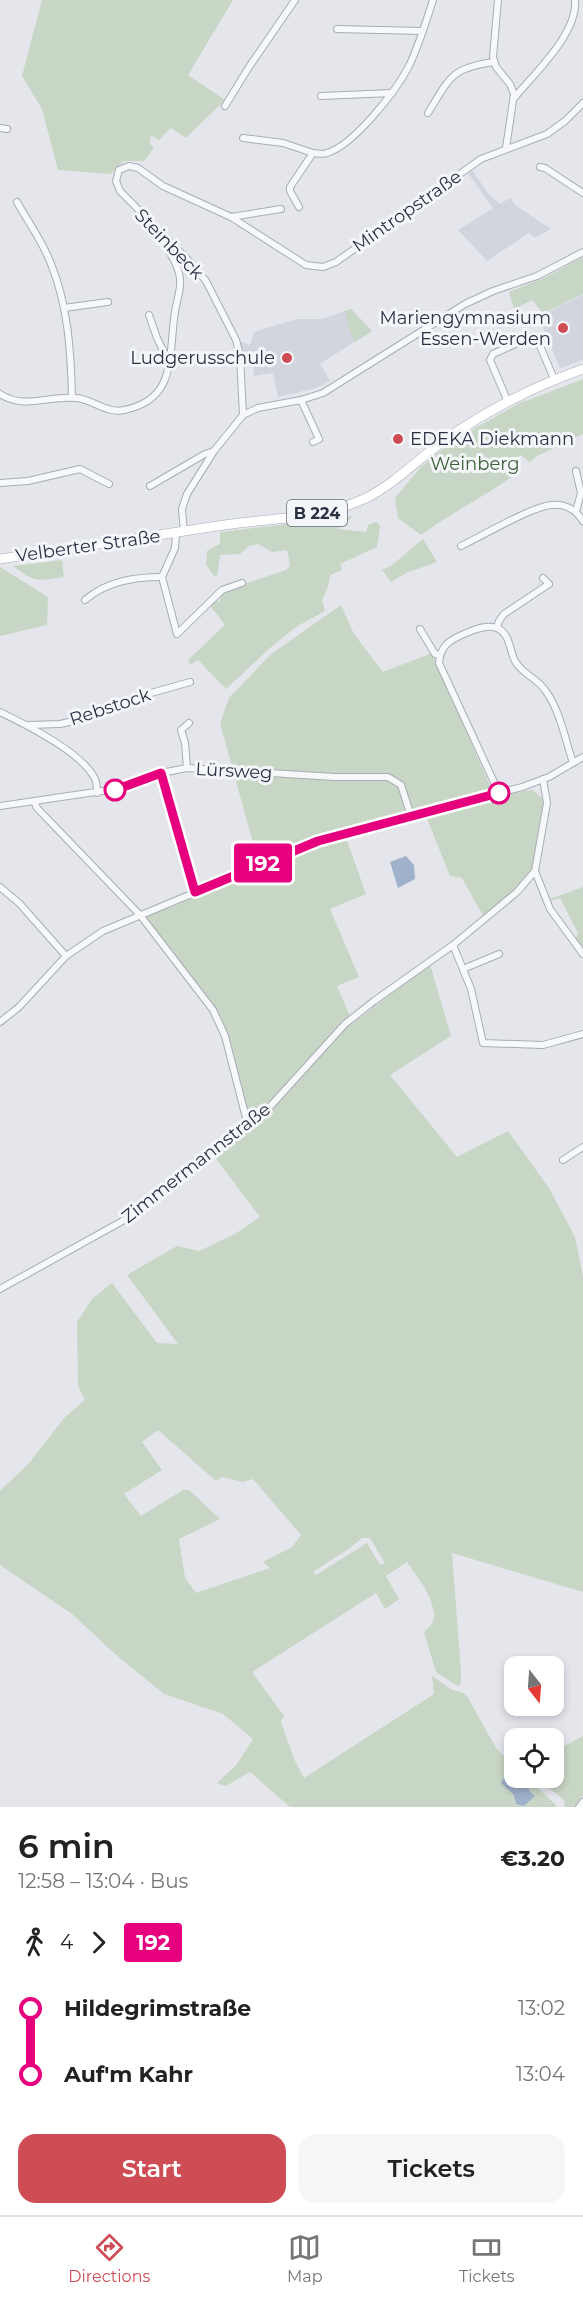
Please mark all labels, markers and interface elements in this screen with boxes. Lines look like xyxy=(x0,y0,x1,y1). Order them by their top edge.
street label: Mintropstraße xyxy=(348,165,466,257)
street label: Steinbeck xyxy=(130,204,208,284)
place label: Mariengymnasium Essen-Werden xyxy=(380,307,551,350)
marker: Mariengymnasium Essen-Werden xyxy=(556,321,570,335)
place label: Ludgerusschule xyxy=(130,347,275,369)
marker: Ludgerusschule xyxy=(280,351,294,365)
place label: EDEKA Diekmann xyxy=(410,428,574,450)
marker: EDEKA Diekmann xyxy=(391,432,405,446)
park label: Weinberg xyxy=(430,453,520,475)
road number: B 224 xyxy=(287,500,347,526)
street label: Velberter Straße xyxy=(14,525,162,567)
street label: Rebstock xyxy=(67,684,154,730)
street label: Lürsweg xyxy=(195,758,273,784)
unlabelled marker xyxy=(104,779,126,801)
unlabelled marker xyxy=(488,782,510,804)
line badge: 192 xyxy=(228,844,298,882)
text: 192 xyxy=(246,851,280,876)
street label: Zimmermannstraße xyxy=(117,1098,275,1228)
north arrow xyxy=(504,1656,564,1716)
map controls xyxy=(504,1656,564,1788)
button: locate xyxy=(504,1728,564,1788)
text: 6 min xyxy=(18,1826,115,1866)
text: €3.20 xyxy=(500,1845,565,1872)
text: 12:58 – 13:04 · Bus xyxy=(18,1869,188,1893)
icon: walk xyxy=(18,1926,51,1959)
icon: forward xyxy=(82,1926,115,1959)
text: 4 xyxy=(60,1930,73,1954)
text: 192 xyxy=(136,1930,170,1955)
text: Hildegrimstraße xyxy=(64,1995,251,2022)
text: 13:02 xyxy=(518,1996,565,2020)
text: Auf'm Kahr xyxy=(64,2061,193,2088)
text: 13:04 xyxy=(516,2062,565,2086)
button: Start xyxy=(18,2134,286,2203)
button: Tickets xyxy=(298,2134,565,2203)
tab: Directions xyxy=(68,2231,150,2286)
tab: Map xyxy=(287,2231,322,2286)
tab: Tickets xyxy=(459,2231,515,2286)

